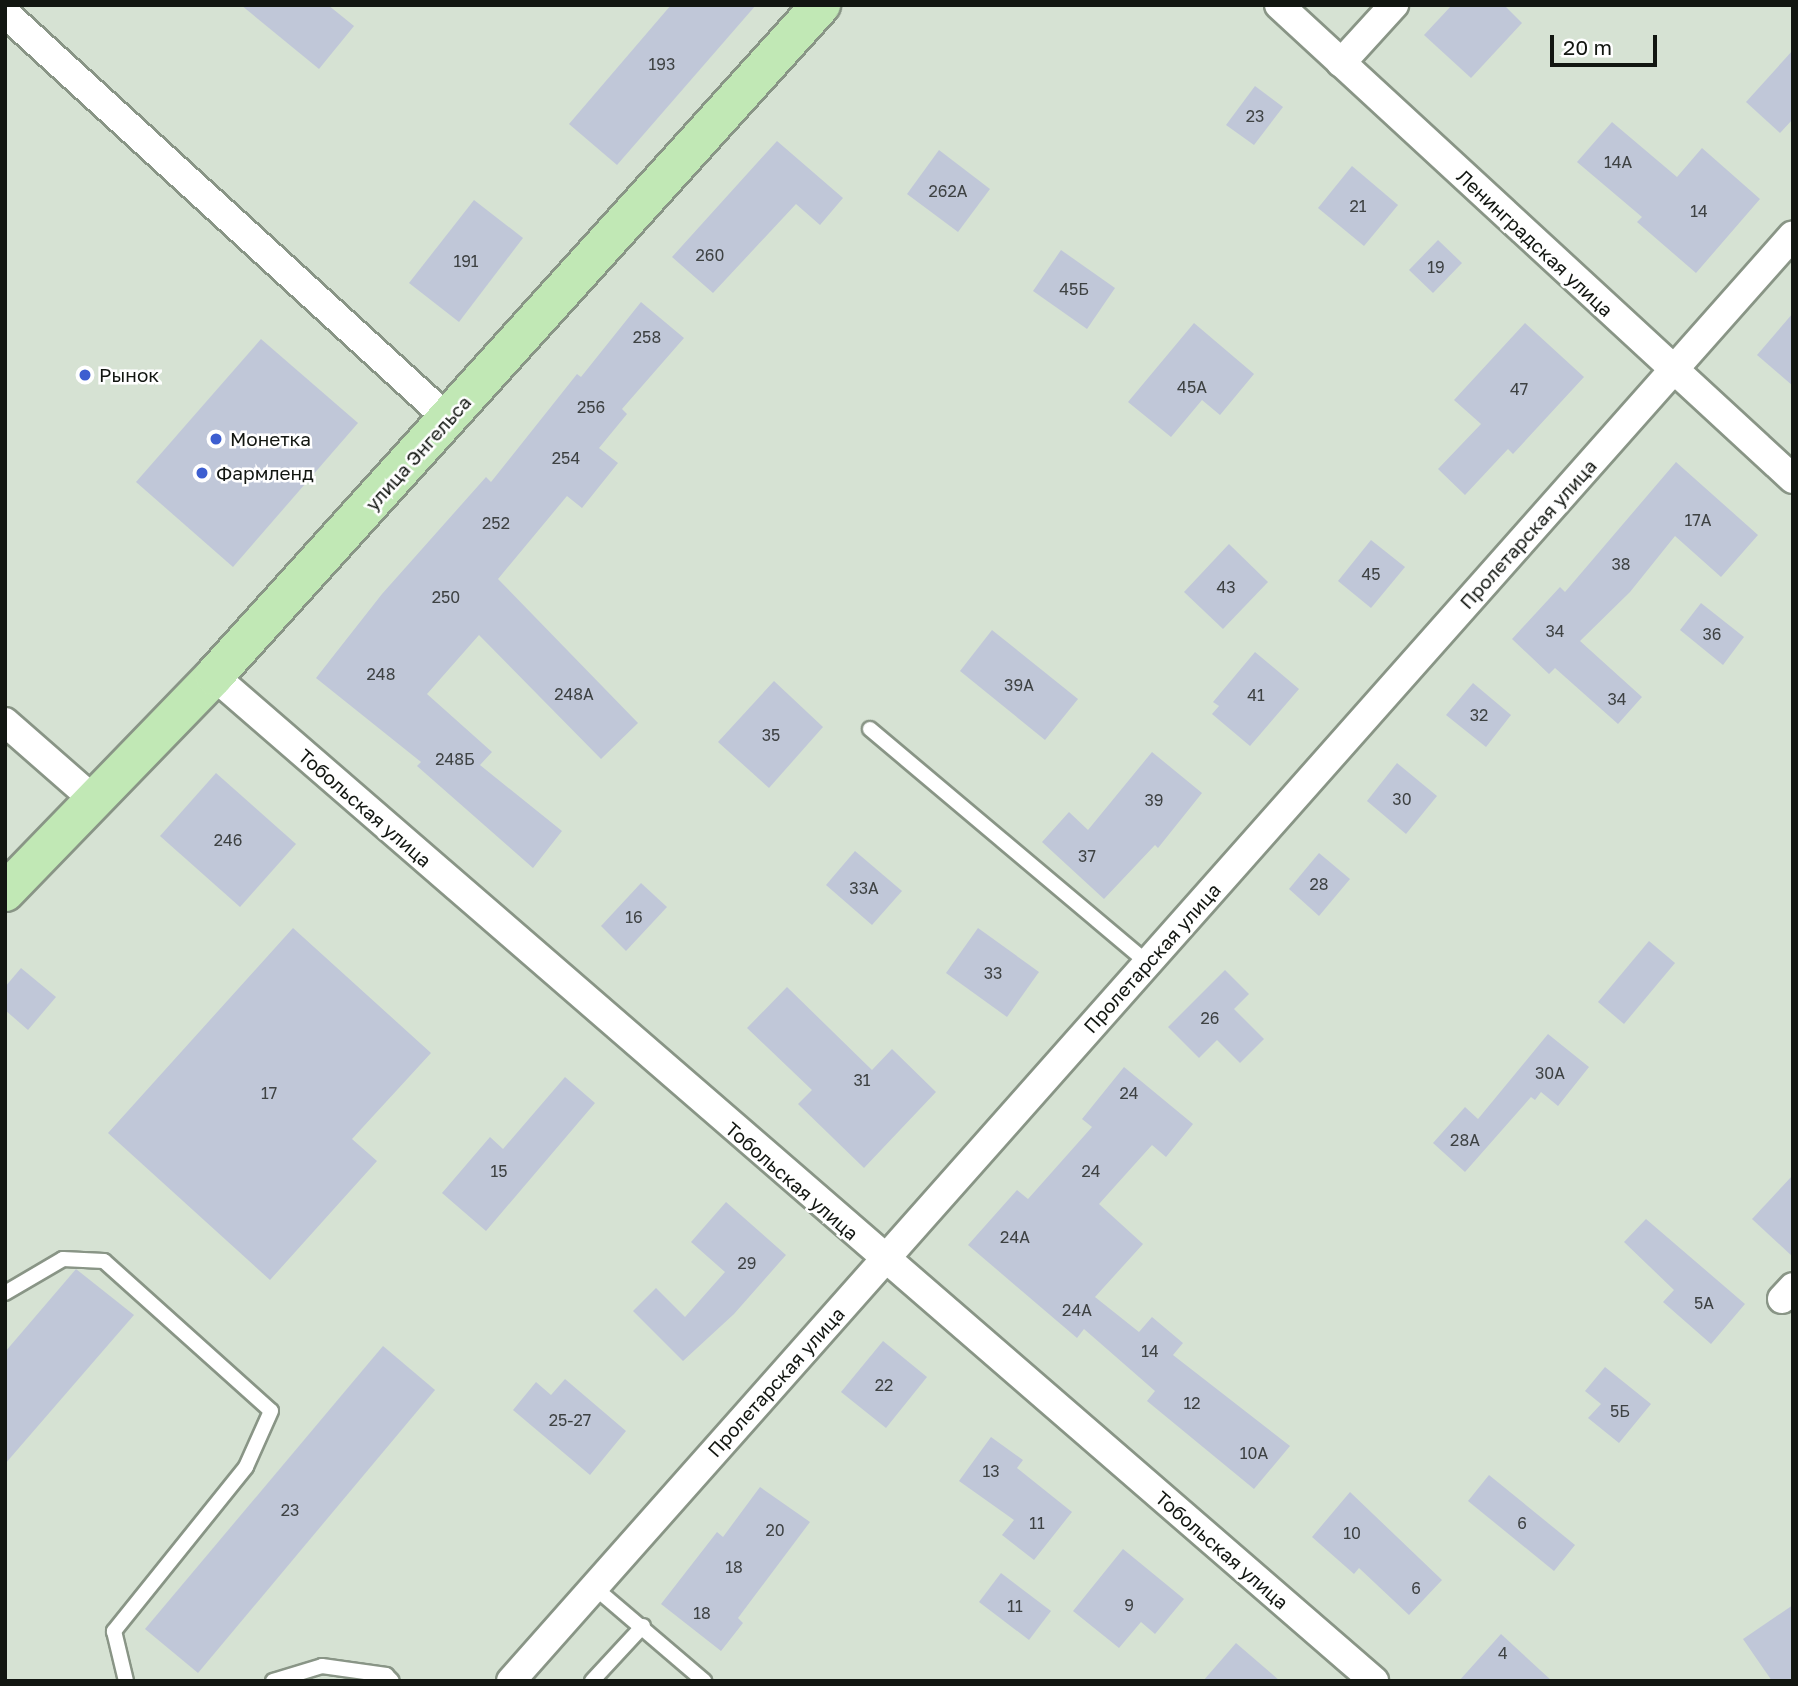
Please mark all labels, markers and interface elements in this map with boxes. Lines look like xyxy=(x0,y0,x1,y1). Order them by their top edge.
scale bar xyxy=(1553,21,1660,65)
text: 20 m xyxy=(1563,34,1612,60)
house number: 193 xyxy=(649,54,675,74)
house number: 23 xyxy=(1246,106,1264,126)
house number: 14А xyxy=(1604,152,1632,172)
street label: Ленинградская улица xyxy=(1452,165,1618,321)
house number: 262А xyxy=(929,181,967,201)
house number: 21 xyxy=(1349,196,1367,216)
house number: 14 xyxy=(1690,201,1708,221)
house number: 260 xyxy=(696,245,724,265)
house number: 191 xyxy=(453,251,479,271)
house number: 19 xyxy=(1427,257,1445,277)
house number: 45Б xyxy=(1059,279,1089,299)
house number: 258 xyxy=(633,327,661,347)
place label: Рынок xyxy=(99,364,159,386)
marker: Рынок xyxy=(77,367,93,383)
house number: 45А xyxy=(1177,377,1207,397)
house number: 47 xyxy=(1510,379,1528,399)
street label: улица Энгельса xyxy=(360,391,476,515)
house number: 256 xyxy=(577,397,605,417)
place label: Монетка xyxy=(230,428,311,450)
marker: Монетка xyxy=(208,431,224,447)
house number: 254 xyxy=(552,448,580,468)
street label: Пролетарская улица xyxy=(1455,454,1601,614)
place label: Фармленд xyxy=(216,462,314,484)
marker: Фармленд xyxy=(194,465,210,481)
house number: 17А xyxy=(1685,510,1711,530)
house number: 252 xyxy=(482,513,510,533)
house number: 38 xyxy=(1611,554,1631,574)
house number: 45 xyxy=(1361,564,1381,584)
house number: 43 xyxy=(1216,577,1236,597)
house number: 250 xyxy=(432,587,460,607)
house number: 34 xyxy=(1545,621,1565,641)
house number: 36 xyxy=(1702,624,1722,644)
house number: 248 xyxy=(367,664,395,684)
house number: 39А xyxy=(1004,675,1034,695)
house number: 248А xyxy=(554,684,594,704)
house number: 41 xyxy=(1247,685,1265,705)
house number: 34 xyxy=(1607,689,1627,709)
house number: 32 xyxy=(1470,705,1488,725)
house number: 35 xyxy=(762,725,780,745)
street label: Тобольская улица xyxy=(294,744,436,872)
house number: 248Б xyxy=(435,749,475,769)
house number: 30 xyxy=(1392,789,1412,809)
house number: 39 xyxy=(1144,790,1164,810)
house number: 246 xyxy=(214,830,242,850)
house number: 37 xyxy=(1078,846,1096,866)
house number: 28 xyxy=(1309,874,1329,894)
house number: 33А xyxy=(849,878,879,898)
street label: Пролетарская улица xyxy=(1079,878,1225,1038)
house number: 16 xyxy=(625,907,643,927)
house number: 33 xyxy=(984,963,1002,983)
house number: 26 xyxy=(1201,1008,1219,1028)
house number: 30А xyxy=(1535,1063,1565,1083)
house number: 31 xyxy=(853,1070,871,1090)
house number: 17 xyxy=(261,1083,277,1103)
house number: 24 xyxy=(1119,1083,1139,1103)
street label: Тобольская улица xyxy=(721,1117,863,1245)
house number: 28А xyxy=(1450,1130,1480,1150)
house number: 15 xyxy=(490,1161,508,1181)
house number: 24 xyxy=(1081,1161,1101,1181)
house number: 24А xyxy=(1000,1227,1030,1247)
house number: 29 xyxy=(738,1253,756,1273)
house number: 5А xyxy=(1694,1293,1714,1313)
house number: 24А xyxy=(1062,1300,1092,1320)
street label: Пролетарская улица xyxy=(703,1302,849,1462)
house number: 14 xyxy=(1141,1341,1159,1361)
house number: 22 xyxy=(875,1375,893,1395)
house number: 12 xyxy=(1183,1393,1201,1413)
house number: 5Б xyxy=(1610,1401,1630,1421)
house number: 25-27 xyxy=(549,1410,591,1430)
house number: 10А xyxy=(1240,1443,1268,1463)
house number: 13 xyxy=(982,1461,1000,1481)
street label: Тобольская улица xyxy=(1151,1486,1293,1614)
house number: 23 xyxy=(281,1500,299,1520)
house number: 11 xyxy=(1029,1513,1045,1533)
house number: 6 xyxy=(1517,1513,1527,1533)
house number: 20 xyxy=(765,1520,785,1540)
house number: 10 xyxy=(1343,1523,1361,1543)
house number: 18 xyxy=(725,1557,743,1577)
house number: 6 xyxy=(1411,1578,1421,1598)
house number: 9 xyxy=(1124,1595,1134,1615)
house number: 11 xyxy=(1007,1596,1023,1616)
house number: 18 xyxy=(693,1603,711,1623)
house number: 4 xyxy=(1498,1643,1508,1663)

